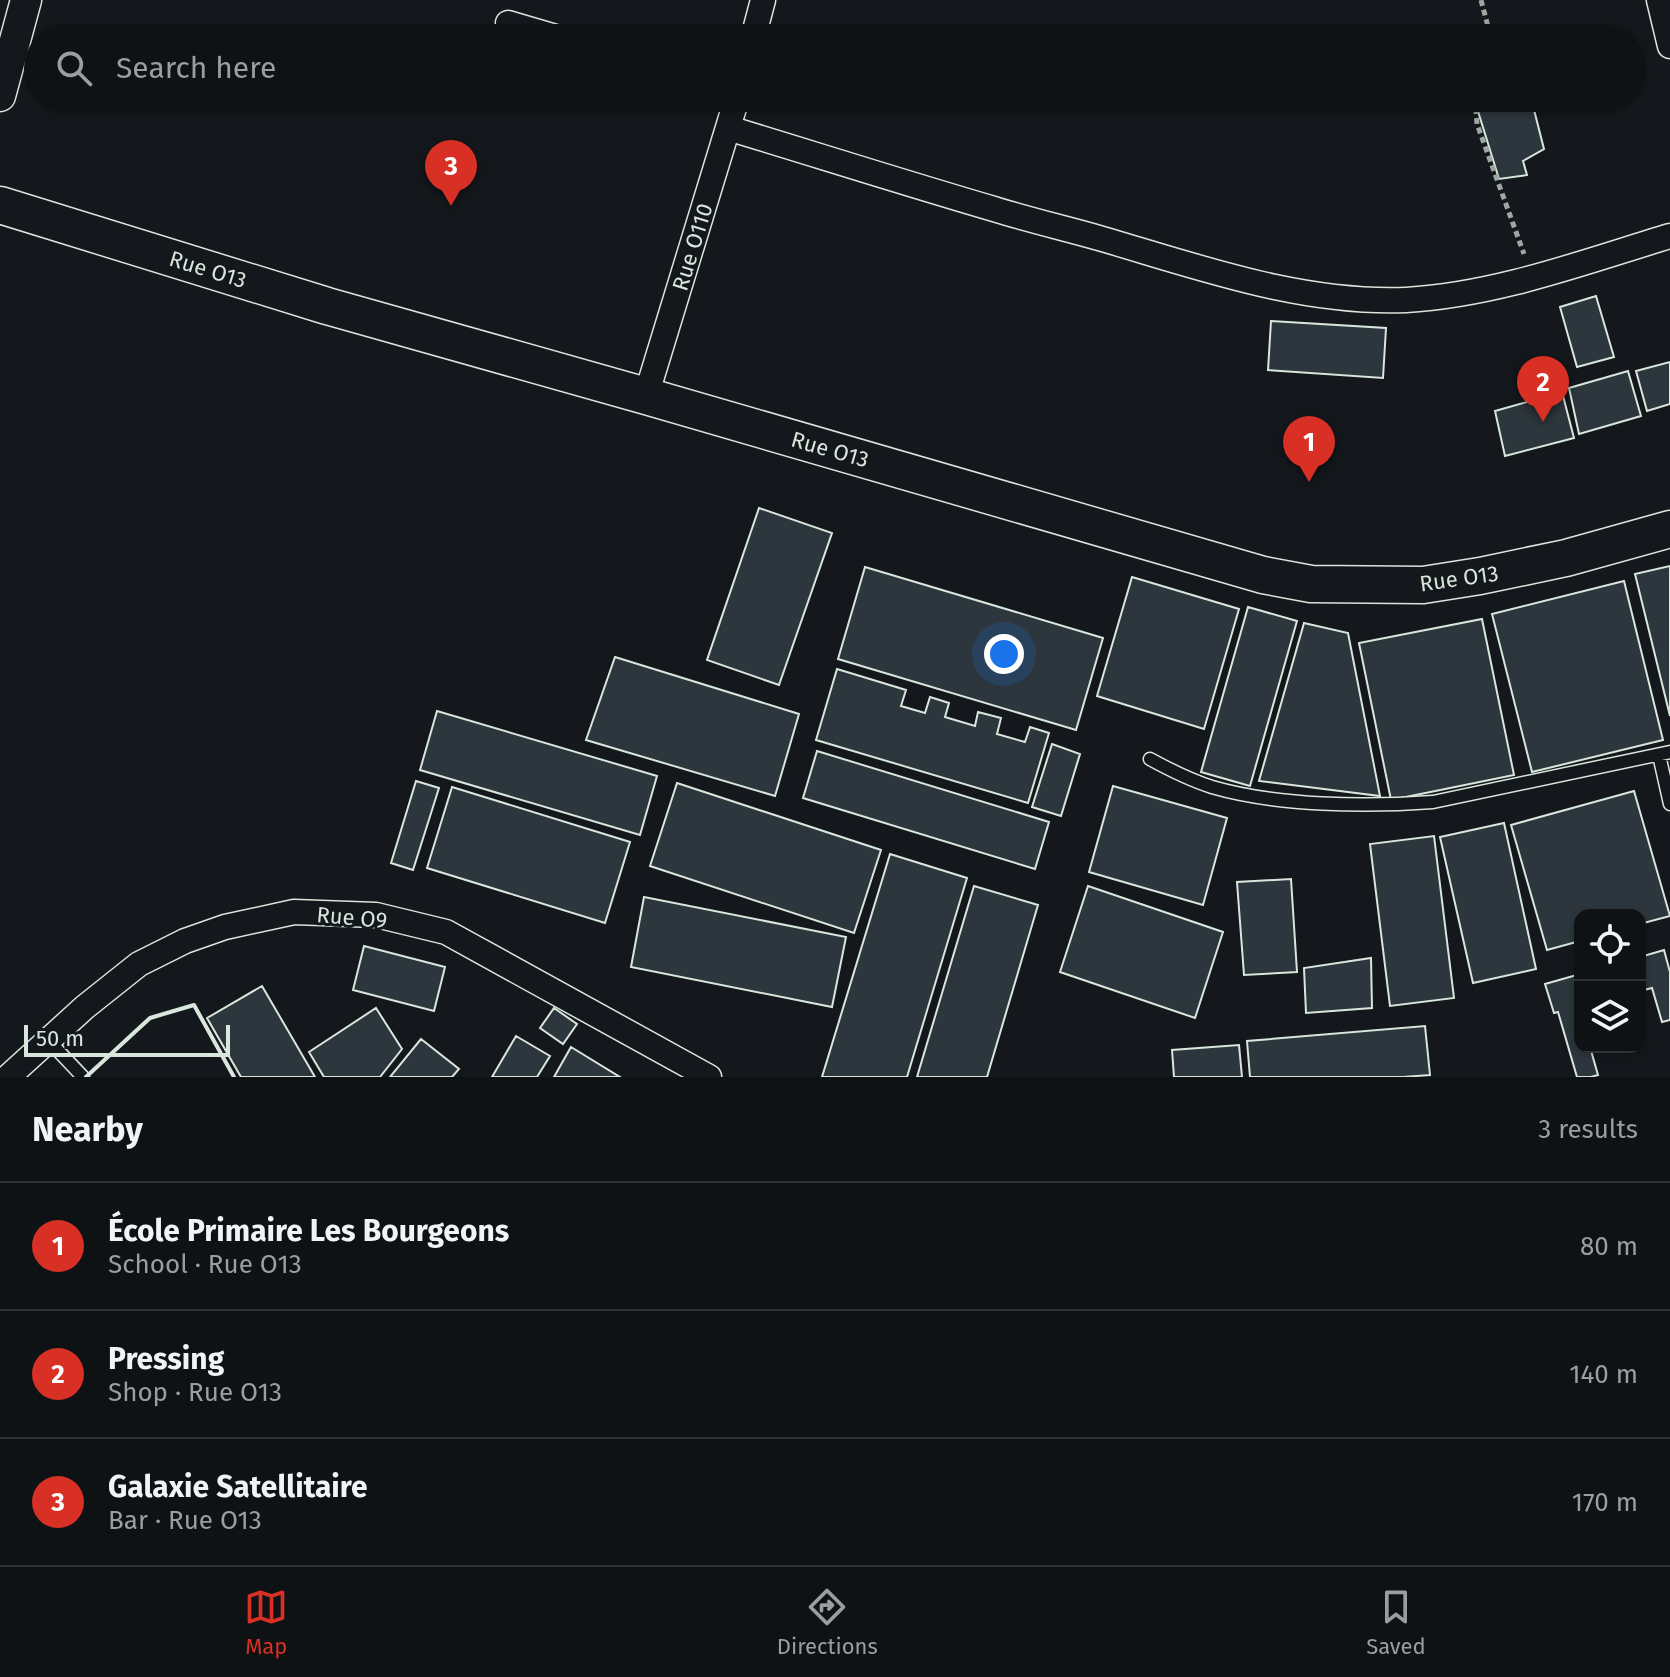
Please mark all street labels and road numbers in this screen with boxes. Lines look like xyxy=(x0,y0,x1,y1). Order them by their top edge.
street label: Rue O110 xyxy=(666,200,719,294)
street label: Rue O13 xyxy=(166,245,250,294)
street label: Rue O13 xyxy=(788,426,872,473)
street label: Rue O13 xyxy=(1418,560,1500,597)
street label: Rue O9 xyxy=(316,901,388,934)

